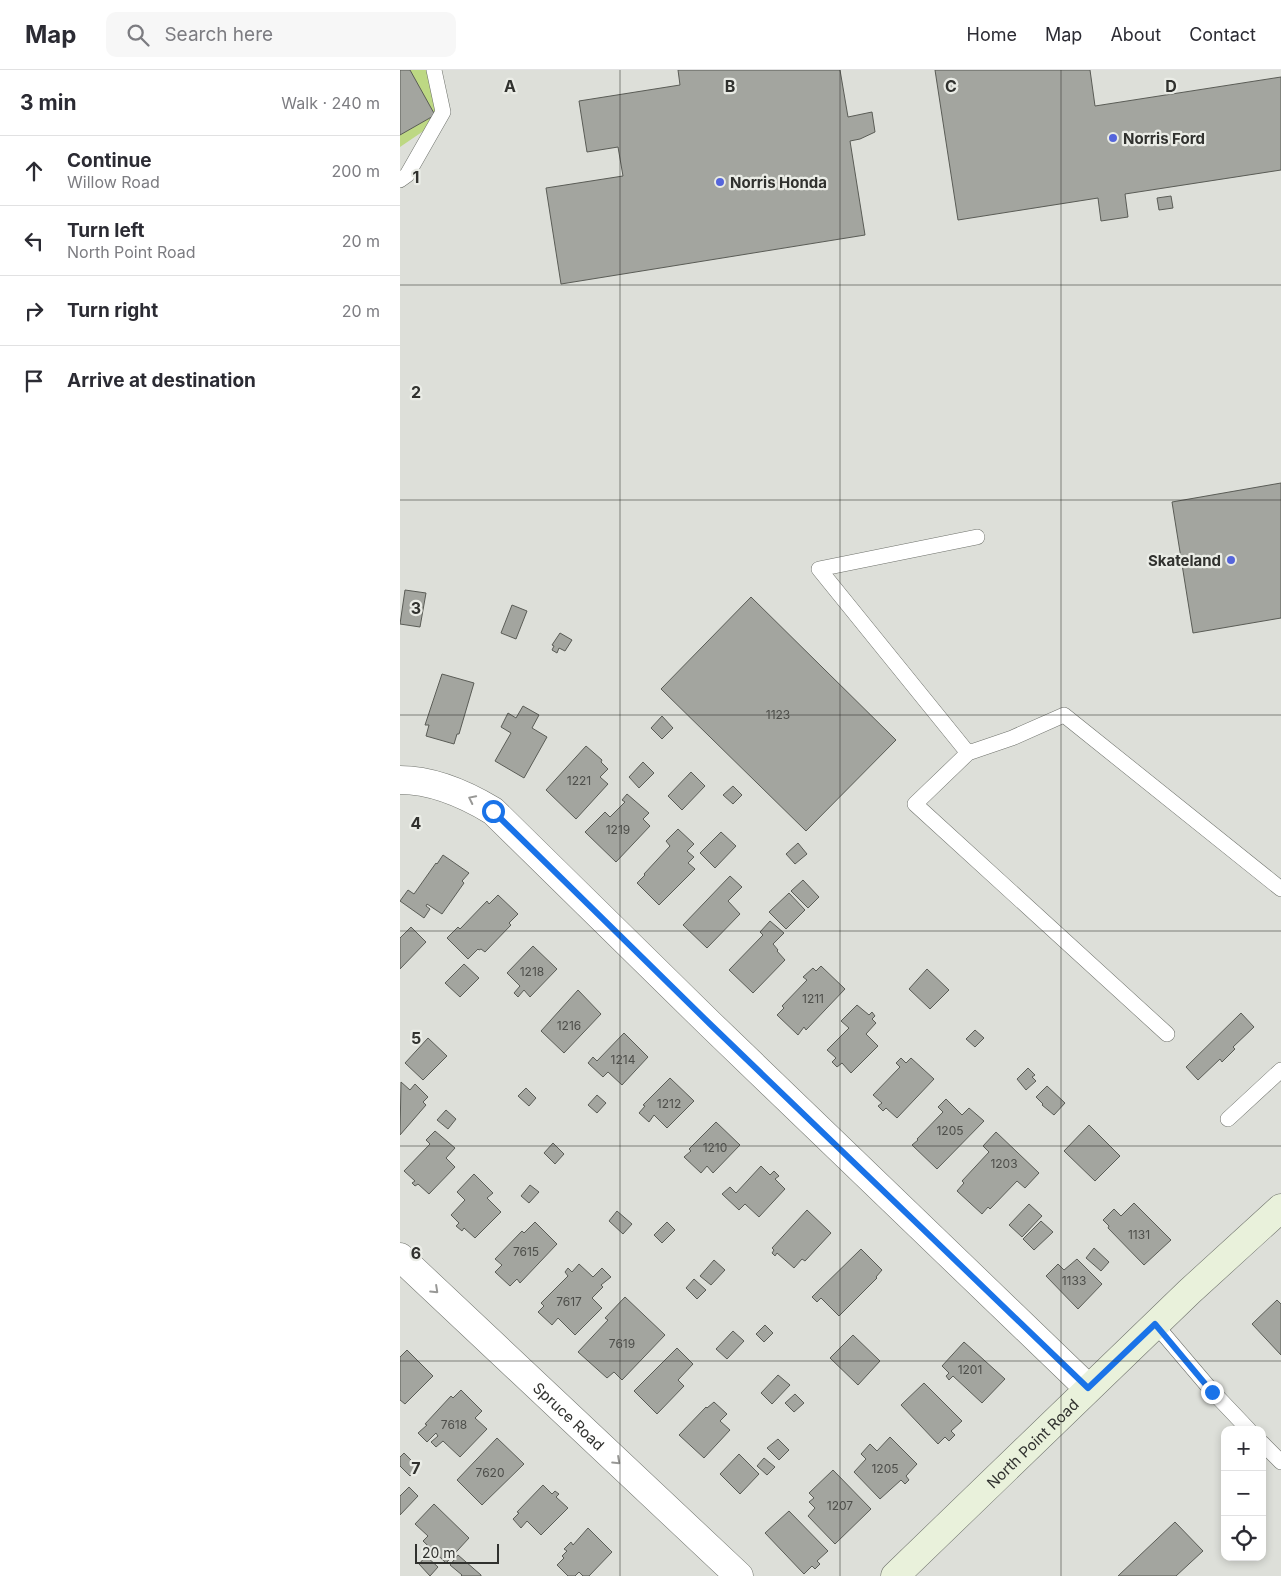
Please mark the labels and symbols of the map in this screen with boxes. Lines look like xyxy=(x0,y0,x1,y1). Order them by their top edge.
text: A xyxy=(504,76,516,96)
text: B xyxy=(725,76,735,96)
text: C xyxy=(945,76,957,96)
text: D xyxy=(1165,76,1177,96)
place label: Norris Ford xyxy=(1123,129,1205,148)
marker: Norris Ford xyxy=(1107,132,1119,144)
text: 1 xyxy=(413,167,419,187)
place label: Norris Honda xyxy=(730,173,827,192)
marker: Norris Honda xyxy=(714,176,726,188)
text: 2 xyxy=(411,382,421,402)
place label: Skateland xyxy=(1148,551,1221,570)
marker: Skateland xyxy=(1225,554,1237,566)
text: 3 xyxy=(411,598,421,618)
house number: 1123 xyxy=(766,707,790,722)
house number: 1221 xyxy=(567,773,591,788)
one-way arrow xyxy=(468,795,477,805)
route start xyxy=(482,800,505,823)
text: 4 xyxy=(411,813,422,833)
house number: 1219 xyxy=(606,822,630,837)
house number: 1218 xyxy=(520,964,544,979)
house number: 1211 xyxy=(802,991,824,1006)
house number: 1216 xyxy=(557,1018,581,1033)
text: 5 xyxy=(411,1028,421,1048)
house number: 1214 xyxy=(611,1052,636,1067)
house number: 1212 xyxy=(657,1096,681,1111)
house number: 1205 xyxy=(936,1123,964,1138)
house number: 1210 xyxy=(703,1140,727,1155)
house number: 1203 xyxy=(990,1156,1018,1171)
house number: 1131 xyxy=(1128,1227,1150,1242)
text: 6 xyxy=(411,1243,421,1263)
house number: 7615 xyxy=(513,1244,539,1259)
house number: 1133 xyxy=(1062,1273,1086,1288)
one-way arrow xyxy=(430,1284,439,1293)
house number: 7617 xyxy=(556,1294,582,1309)
house number: 7619 xyxy=(609,1336,635,1351)
house number: 1201 xyxy=(958,1362,982,1377)
street label: Spruce Road xyxy=(529,1378,609,1454)
route end xyxy=(1201,1381,1224,1404)
street label: North Point Road xyxy=(982,1395,1082,1492)
house number: 7618 xyxy=(441,1417,467,1432)
one-way arrow xyxy=(612,1455,621,1464)
text: 7 xyxy=(411,1458,421,1478)
house number: 1205 xyxy=(871,1461,899,1476)
house number: 7620 xyxy=(476,1465,504,1480)
house number: 1207 xyxy=(827,1498,853,1513)
scale bar xyxy=(415,1541,499,1564)

